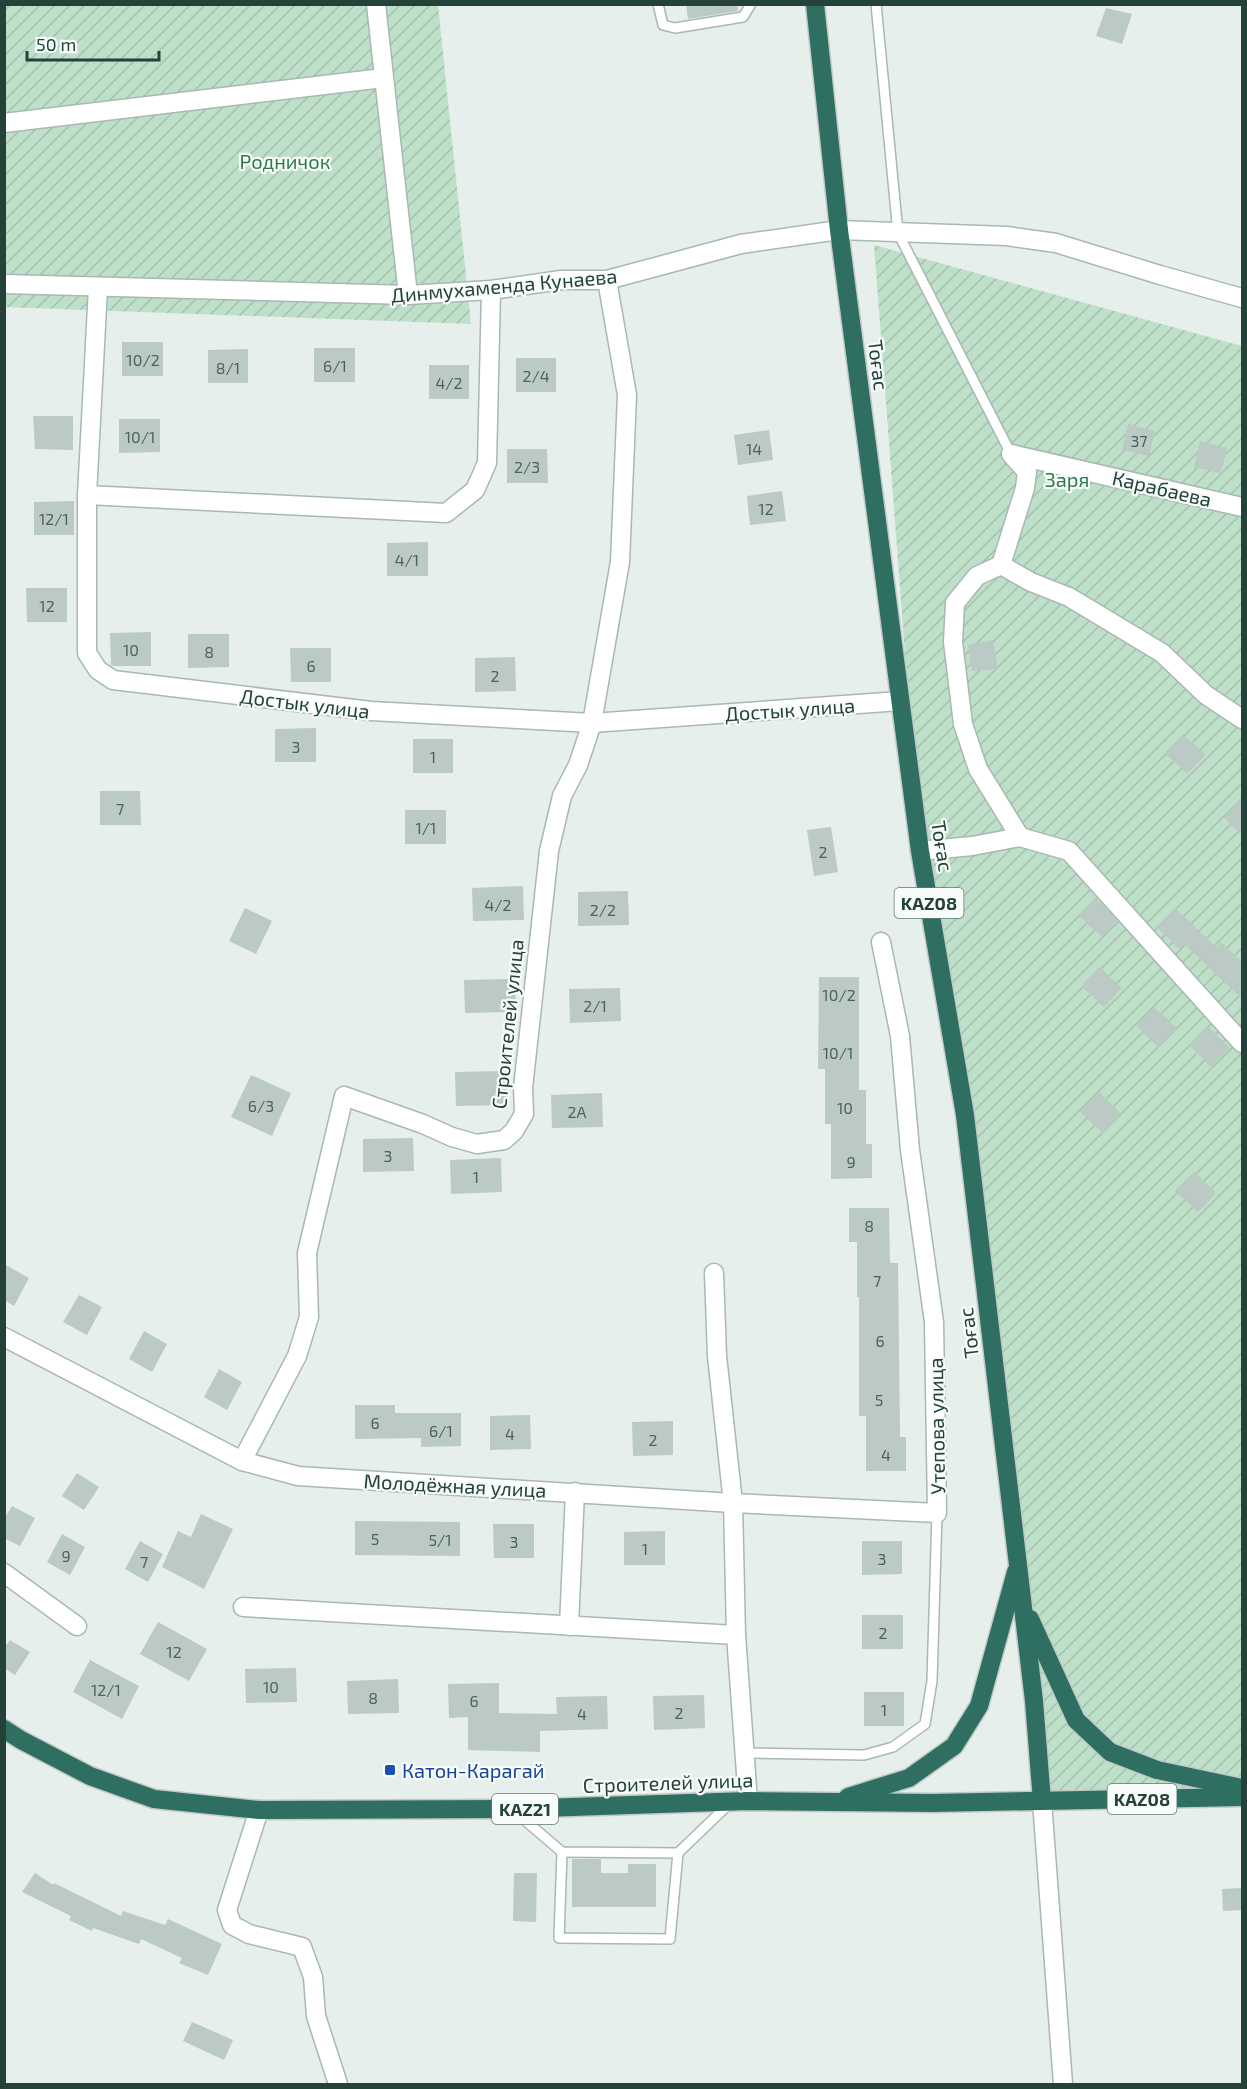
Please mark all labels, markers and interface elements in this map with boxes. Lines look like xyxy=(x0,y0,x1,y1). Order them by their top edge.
scale bar xyxy=(27,24,159,62)
text: 50 m xyxy=(36,33,76,55)
park label: Родничок xyxy=(240,149,331,173)
street label: Динмухаменда Кунаева xyxy=(390,263,618,308)
street label: Тоғас xyxy=(864,338,894,392)
house number: 10/2 xyxy=(126,350,160,369)
house number: 6/1 xyxy=(323,356,347,375)
house number: 8/1 xyxy=(216,358,240,377)
house number: 2/4 xyxy=(522,366,550,385)
house number: 4/2 xyxy=(435,373,463,392)
house number: 10/1 xyxy=(125,427,155,446)
house number: 37 xyxy=(1130,431,1148,450)
house number: 14 xyxy=(746,439,762,458)
house number: 2/3 xyxy=(514,457,540,476)
street label: Карабаева xyxy=(1110,465,1214,511)
park label: Заря xyxy=(1045,467,1089,491)
house number: 12 xyxy=(758,499,774,518)
house number: 12/1 xyxy=(39,509,69,528)
house number: 4/1 xyxy=(395,550,419,569)
house number: 12 xyxy=(39,596,55,615)
house number: 10 xyxy=(123,640,139,659)
house number: 8 xyxy=(204,642,214,661)
house number: 6 xyxy=(306,656,316,675)
house number: 2 xyxy=(491,666,500,685)
street label: Достык улица xyxy=(239,683,371,724)
street label: Достык улица xyxy=(724,692,856,727)
house number: 3 xyxy=(292,737,300,756)
house number: 1 xyxy=(430,747,436,766)
house number: 7 xyxy=(116,799,124,818)
house number: 1/1 xyxy=(415,818,437,837)
street label: Тоғас xyxy=(927,819,959,873)
house number: 2 xyxy=(819,842,828,861)
road number: KAZ08 xyxy=(894,888,964,918)
house number: 4/2 xyxy=(484,895,512,914)
house number: 2/2 xyxy=(590,900,616,919)
street label: Строителей улица xyxy=(486,938,529,1110)
house number: 10/2 xyxy=(822,985,856,1004)
house number: 2/1 xyxy=(583,996,607,1015)
house number: 10/1 xyxy=(823,1043,853,1062)
house number: 6/3 xyxy=(248,1096,274,1115)
house number: 10 xyxy=(837,1098,853,1117)
house number: 2А xyxy=(568,1102,587,1121)
house number: 3 xyxy=(384,1146,392,1165)
house number: 9 xyxy=(846,1152,856,1171)
house number: 1 xyxy=(473,1167,479,1186)
house number: 8 xyxy=(864,1216,874,1235)
house number: 7 xyxy=(873,1271,881,1290)
street label: Тоғас xyxy=(953,1306,983,1360)
house number: 6 xyxy=(875,1331,885,1350)
street label: Утепова улица xyxy=(923,1357,950,1495)
house number: 5 xyxy=(875,1390,883,1409)
house number: 6 xyxy=(370,1413,380,1432)
house number: 6/1 xyxy=(429,1421,453,1440)
house number: 4 xyxy=(505,1424,515,1443)
house number: 2 xyxy=(649,1430,658,1449)
house number: 4 xyxy=(881,1445,891,1464)
street label: Молодёжная улица xyxy=(363,1468,547,1503)
house number: 5 xyxy=(371,1529,379,1548)
house number: 5/1 xyxy=(428,1530,452,1549)
house number: 3 xyxy=(510,1532,518,1551)
house number: 1 xyxy=(642,1539,648,1558)
house number: 9 xyxy=(61,1546,71,1565)
house number: 3 xyxy=(878,1549,886,1568)
house number: 7 xyxy=(140,1552,148,1571)
house number: 2 xyxy=(879,1623,888,1642)
house number: 12 xyxy=(166,1642,182,1661)
house number: 10 xyxy=(263,1677,279,1696)
house number: 12/1 xyxy=(91,1680,121,1699)
house number: 8 xyxy=(368,1688,378,1707)
house number: 6 xyxy=(469,1691,479,1710)
house number: 1 xyxy=(881,1700,887,1719)
house number: 2 xyxy=(675,1703,684,1722)
house number: 4 xyxy=(577,1704,587,1723)
place label: Катон-Карагай xyxy=(402,1758,544,1782)
marker: Катон-Карагай xyxy=(383,1763,397,1777)
street label: Строителей улица xyxy=(582,1767,754,1798)
road number: KAZ08 xyxy=(1108,1784,1176,1814)
road number: KAZ21 xyxy=(492,1794,558,1824)

